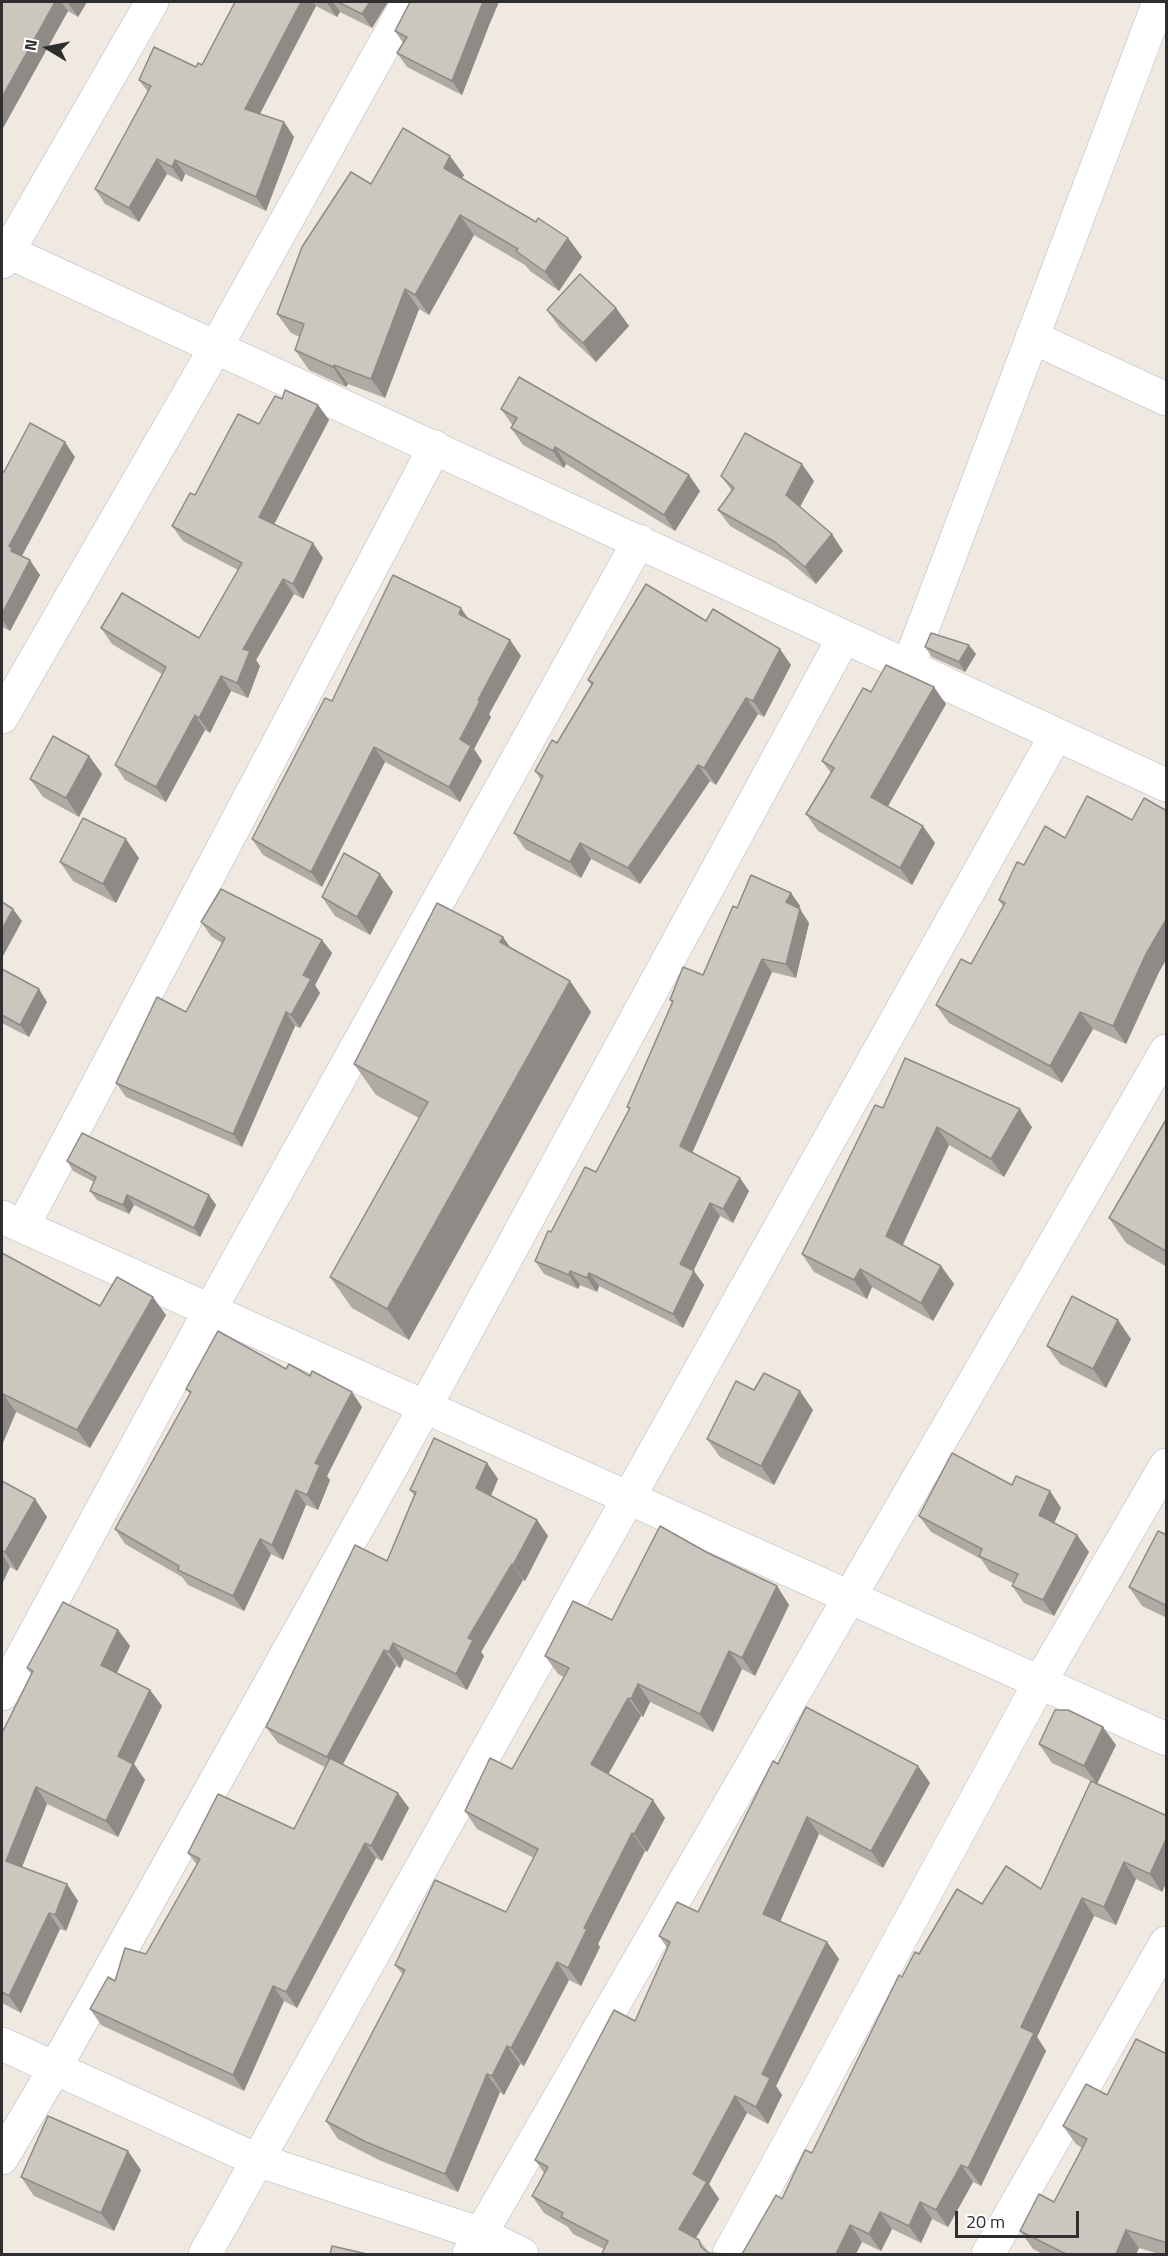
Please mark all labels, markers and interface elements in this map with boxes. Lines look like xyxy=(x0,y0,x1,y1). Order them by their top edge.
north arrow xyxy=(18,18,78,78)
text: N xyxy=(17,37,43,52)
scale bar xyxy=(958,2199,1082,2237)
text: 20 m xyxy=(966,2208,1005,2235)

